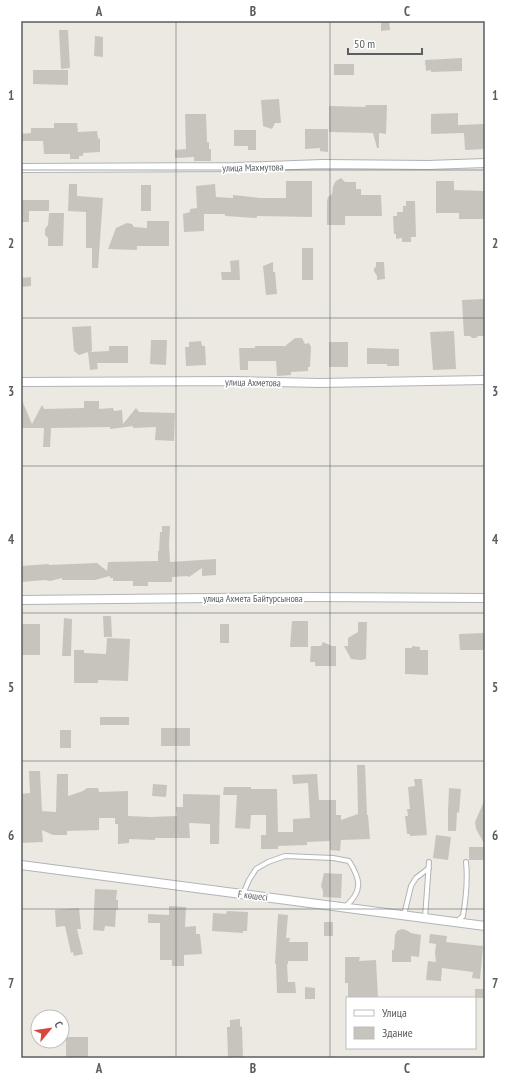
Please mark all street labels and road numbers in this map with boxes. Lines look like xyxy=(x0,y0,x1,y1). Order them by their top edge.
street label: улица Махмутова xyxy=(222,160,284,175)
street label: улица Ахметова xyxy=(225,376,281,389)
street label: улица Ахмета Байтурсынова xyxy=(203,592,303,605)
street label: F көшесі xyxy=(237,887,269,904)

